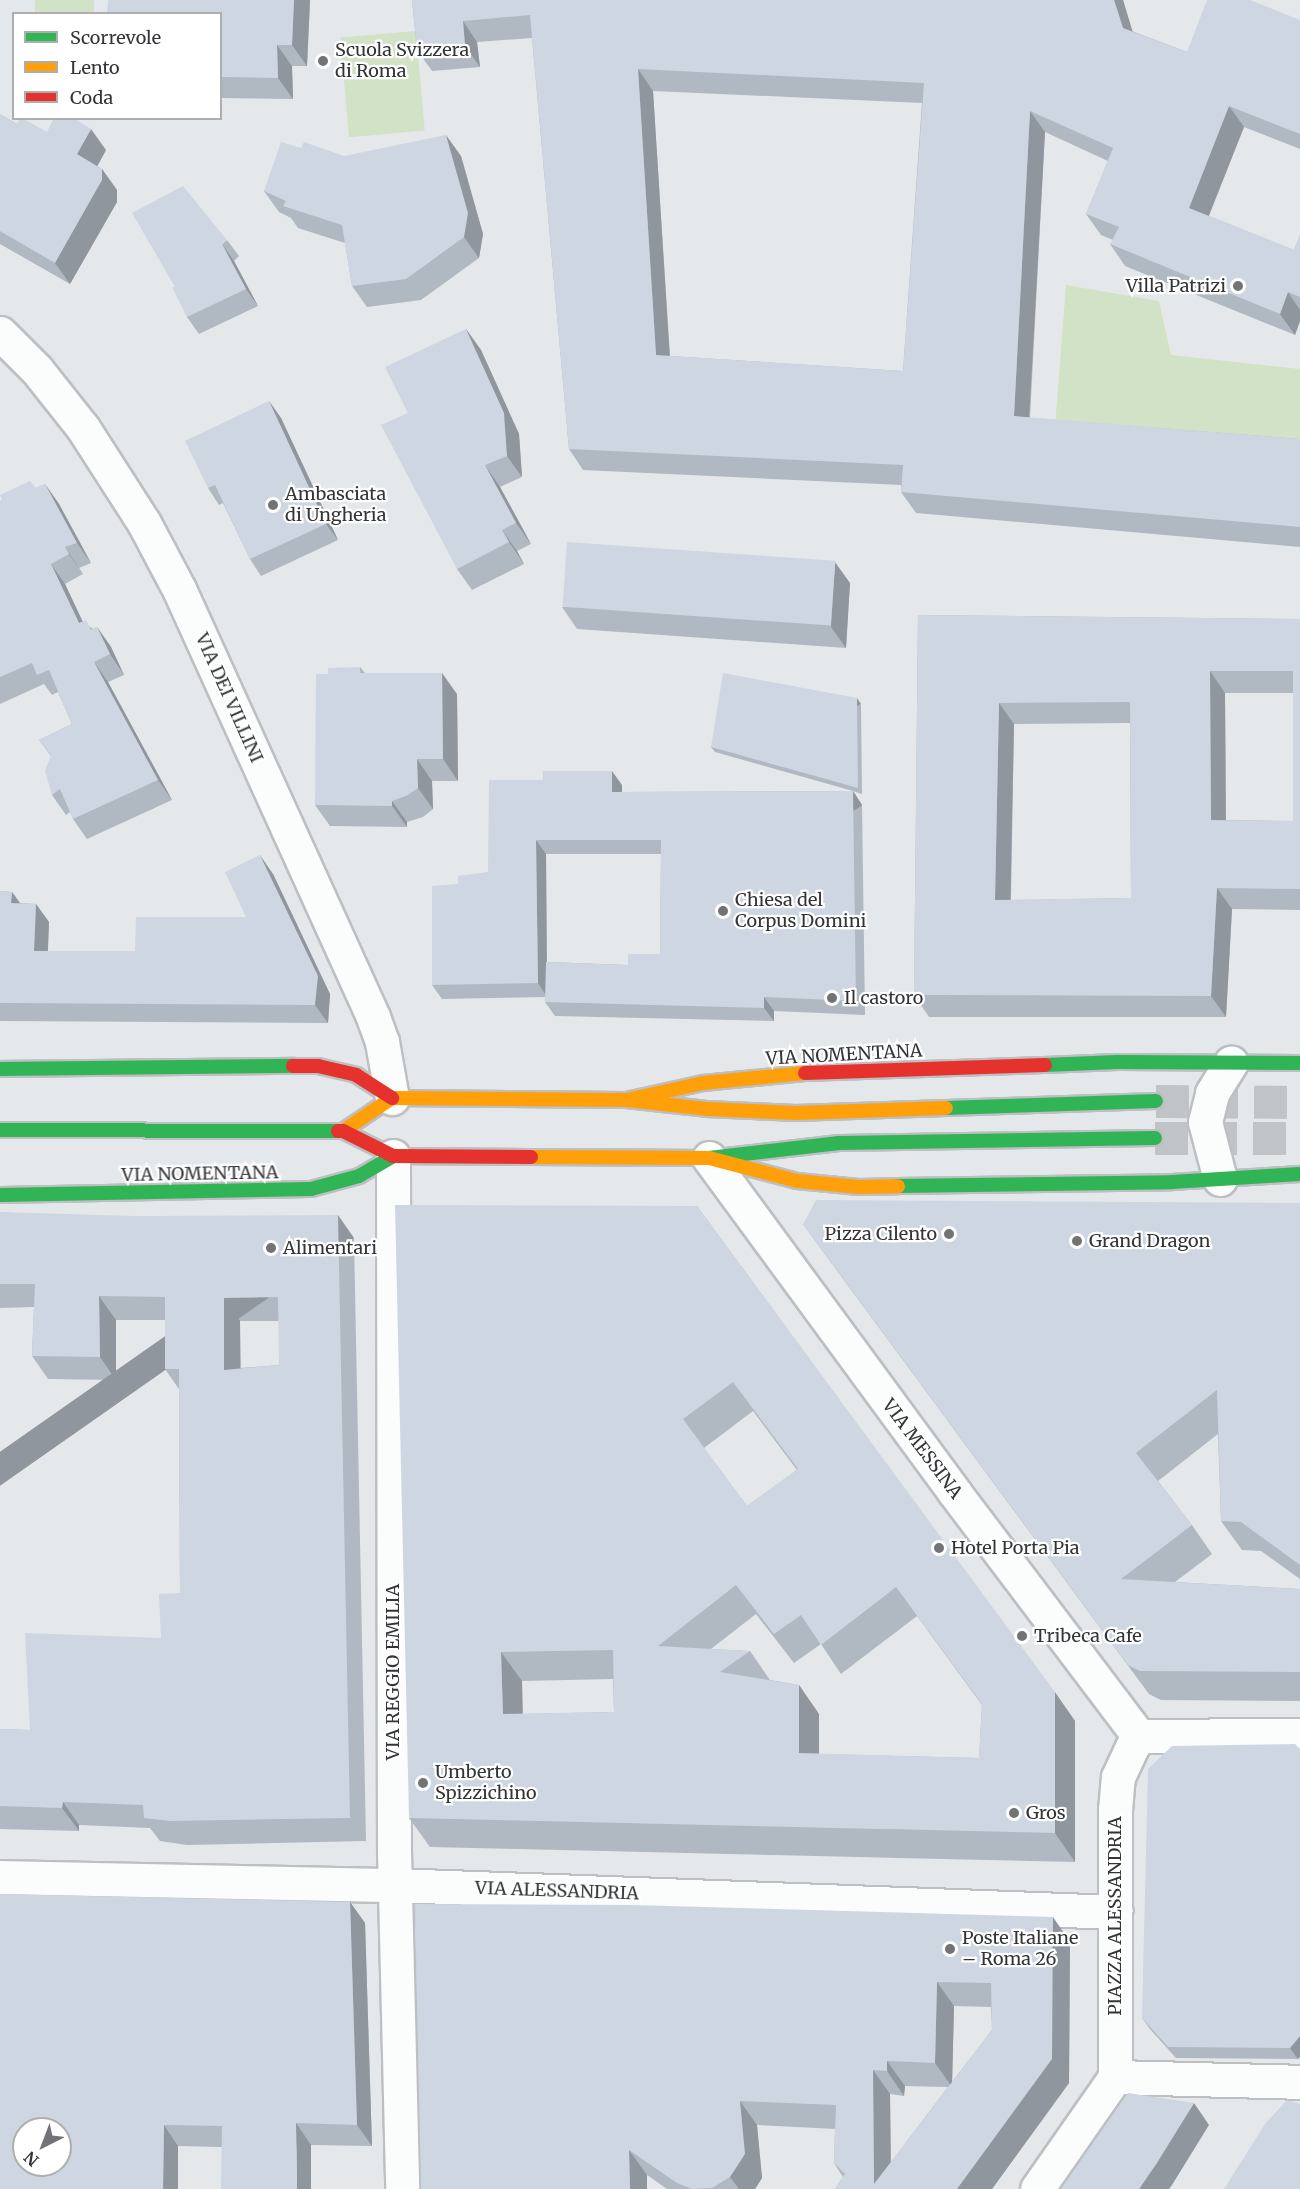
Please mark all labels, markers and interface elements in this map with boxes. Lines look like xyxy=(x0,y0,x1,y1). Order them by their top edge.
legend xyxy=(12,12,222,120)
text: Scorrevole xyxy=(70,26,161,49)
place label: Scuola Svizzera di Roma xyxy=(335,40,469,82)
marker: Scuola Svizzera di Roma xyxy=(316,54,330,68)
text: Lento xyxy=(70,56,120,79)
text: Coda xyxy=(70,86,113,109)
place label: Villa Patrizi xyxy=(1126,275,1226,297)
marker: Villa Patrizi xyxy=(1231,279,1245,293)
place label: Ambasciata di Ungheria xyxy=(285,484,386,526)
marker: Ambasciata di Ungheria xyxy=(266,498,280,512)
street label: VIA DEI VILLINI xyxy=(191,630,267,766)
place label: Chiesa del Corpus Domini xyxy=(735,890,866,932)
marker: Chiesa del Corpus Domini xyxy=(716,904,730,918)
place label: Il castoro xyxy=(844,987,923,1009)
marker: Il castoro xyxy=(825,991,839,1005)
street label: VIA NOMENTANA xyxy=(765,1040,923,1070)
street label: VIA NOMENTANA xyxy=(121,1162,279,1186)
place label: Pizza Cilento xyxy=(825,1223,937,1245)
marker: Pizza Cilento xyxy=(942,1227,956,1241)
place label: Grand Dragon xyxy=(1089,1230,1211,1252)
marker: Grand Dragon xyxy=(1070,1234,1084,1248)
place label: Alimentari xyxy=(283,1237,377,1259)
marker: Alimentari xyxy=(264,1241,278,1255)
street label: VIA MESSINA xyxy=(877,1395,967,1503)
place label: Hotel Porta Pia xyxy=(951,1537,1079,1559)
marker: Hotel Porta Pia xyxy=(932,1541,946,1555)
street label: VIA REGGIO EMILIA xyxy=(382,1584,404,1760)
place label: Tribeca Cafe xyxy=(1034,1625,1142,1647)
marker: Tribeca Cafe xyxy=(1015,1629,1029,1643)
place label: Umberto Spizzichino xyxy=(435,1762,537,1804)
marker: Umberto Spizzichino xyxy=(416,1776,430,1790)
place label: Gros xyxy=(1026,1802,1066,1824)
marker: Gros xyxy=(1007,1806,1021,1820)
street label: PIAZZA ALESSANDRIA xyxy=(1104,1816,1126,2016)
street label: VIA ALESSANDRIA xyxy=(475,1877,639,1905)
place label: Poste Italiane – Roma 26 xyxy=(962,1928,1078,1970)
marker: Poste Italiane – Roma 26 xyxy=(943,1942,957,1956)
north arrow xyxy=(12,2117,72,2177)
text: N xyxy=(20,2147,43,2171)

